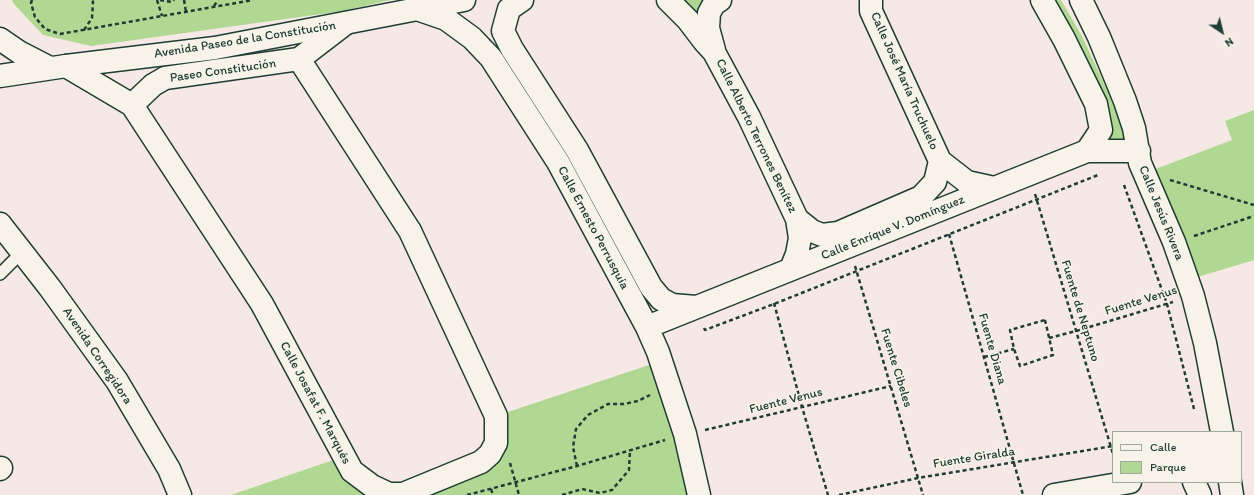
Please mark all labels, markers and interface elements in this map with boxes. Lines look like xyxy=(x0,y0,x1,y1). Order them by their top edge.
street label: Calle José María Truchuelo xyxy=(867,10,941,152)
north arrow xyxy=(1202,12,1242,52)
street label: Avenida Paseo de la Constitución xyxy=(153,18,337,62)
text: N xyxy=(1222,35,1236,50)
street label: Paseo Constitución xyxy=(169,56,277,86)
street label: Calle Alberto Terrones Benítez xyxy=(712,56,800,216)
street label: Calle Jesús Rivera xyxy=(1135,163,1187,263)
street label: Calle Ernesto Perrusquía xyxy=(554,164,632,292)
street label: Calle Enríque V. Domínguez xyxy=(819,192,967,264)
street label: Fuente de Neptuno xyxy=(1057,258,1103,364)
street label: Fuente Venus xyxy=(1103,283,1179,319)
street label: Avenida Corregidora xyxy=(59,305,135,407)
street label: Fuente Diana xyxy=(974,311,1010,387)
street label: Fuente Cibeles xyxy=(877,327,915,409)
street label: Calle Josafat F. Marqués xyxy=(276,339,354,467)
street label: Fuente Venus xyxy=(748,384,824,418)
legend xyxy=(1112,431,1242,483)
text: Calle xyxy=(1150,440,1176,454)
street label: Fuente Giralda xyxy=(932,444,1016,472)
text: Parque xyxy=(1150,460,1186,474)

